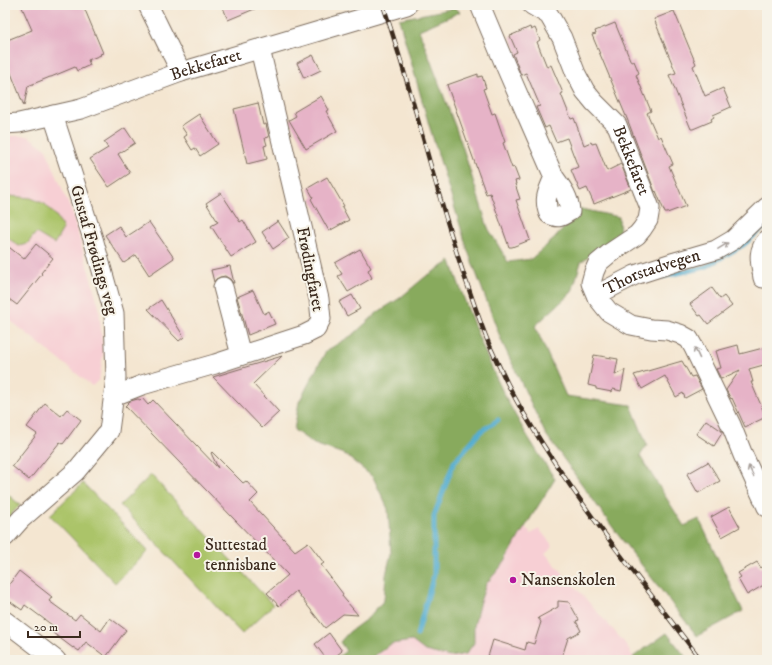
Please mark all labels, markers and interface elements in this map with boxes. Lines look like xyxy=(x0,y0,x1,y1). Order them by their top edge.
street label: Bekkefaret xyxy=(167,44,244,86)
street label: Bekkefaret xyxy=(607,123,655,199)
street label: Gustaf Frødings veg xyxy=(65,183,123,318)
street label: Frødingfaret xyxy=(291,225,329,314)
one-way arrow xyxy=(717,241,729,249)
street label: Thorstadvegen xyxy=(600,244,703,300)
one-way arrow xyxy=(692,348,700,360)
one-way arrow xyxy=(747,466,754,478)
place label: Suttestad tennisbane xyxy=(205,534,276,576)
marker: Suttestad tennisbane xyxy=(192,550,202,560)
place label: Nansenskolen xyxy=(521,569,615,591)
marker: Nansenskolen xyxy=(508,575,518,585)
scale bar xyxy=(28,613,80,639)
text: 20 m xyxy=(34,620,58,635)

